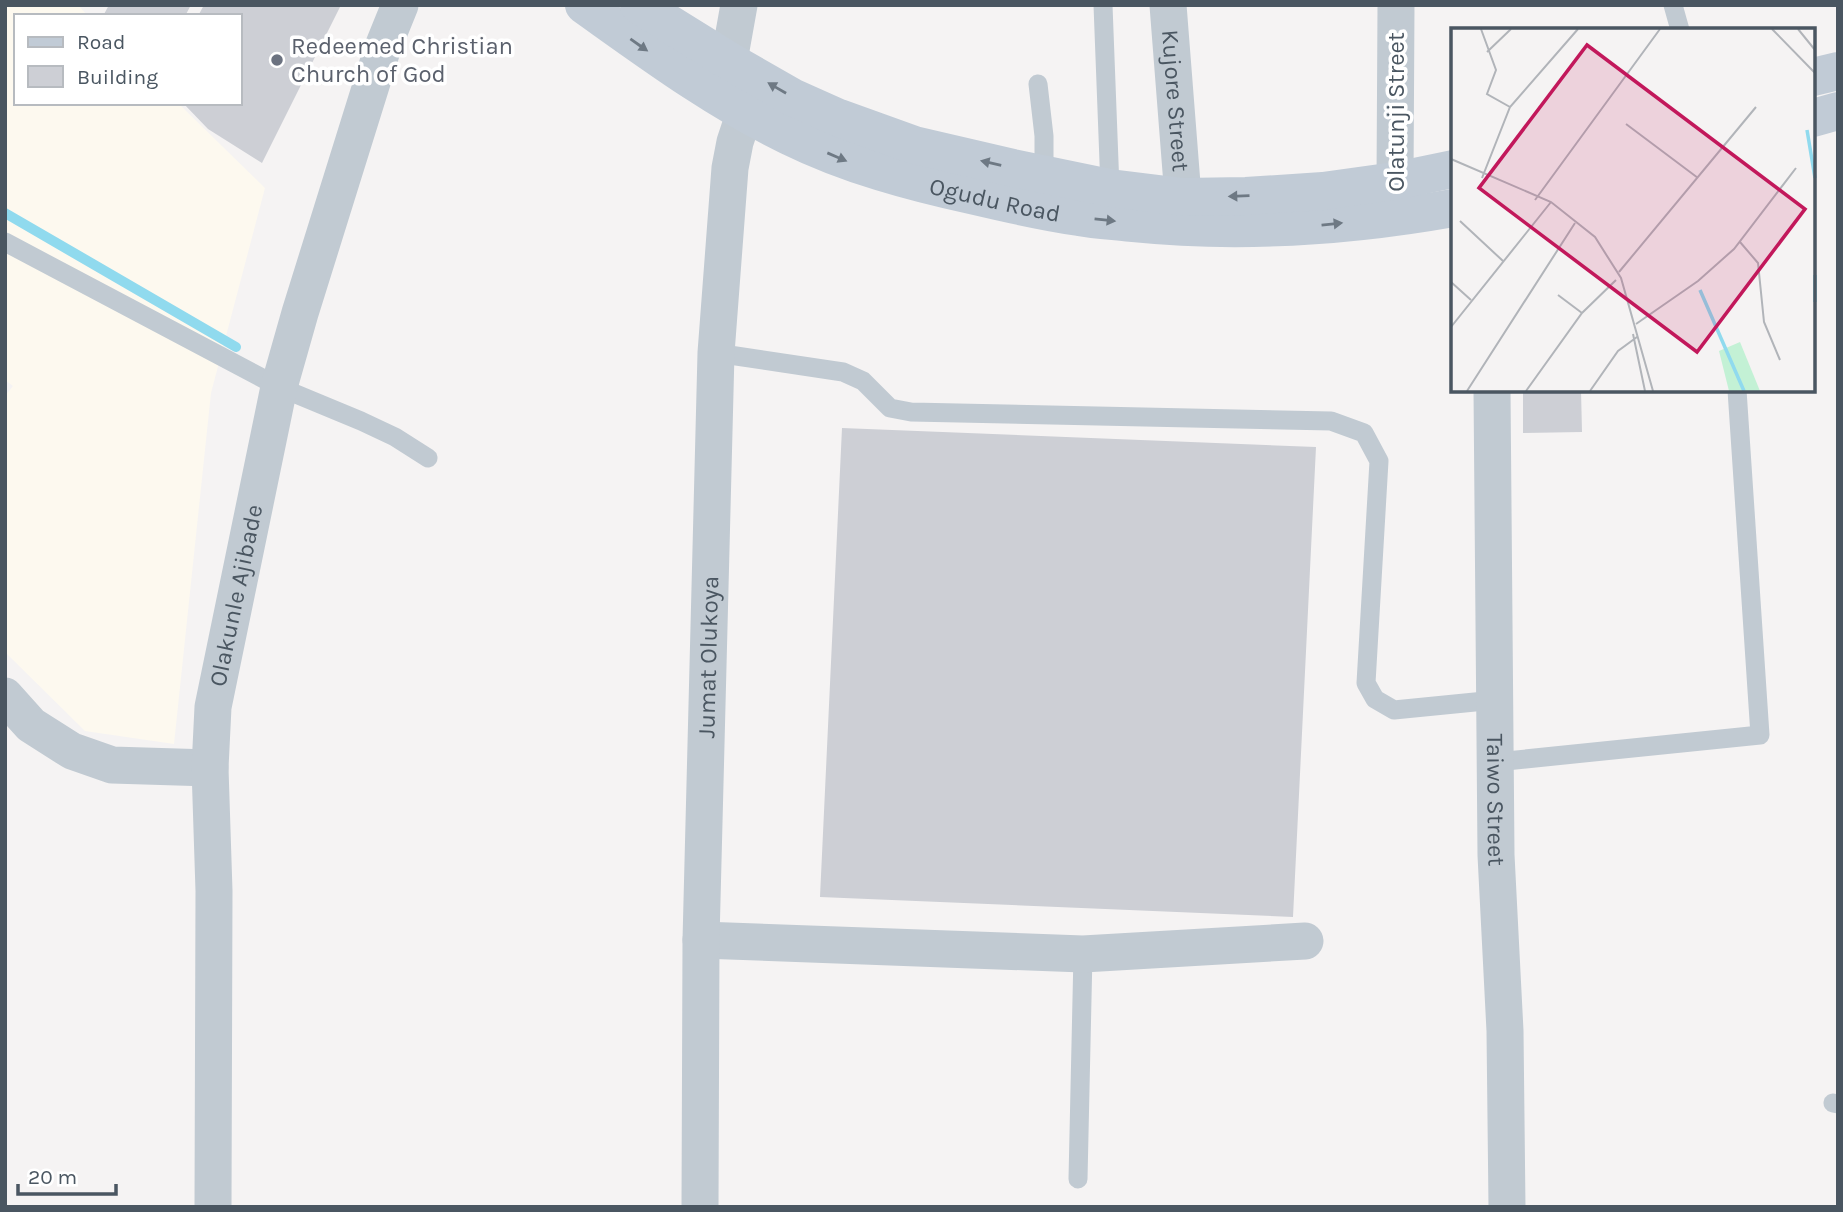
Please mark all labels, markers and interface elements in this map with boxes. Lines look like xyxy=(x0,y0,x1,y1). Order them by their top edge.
legend xyxy=(14,14,242,105)
inset map xyxy=(1451,28,1815,392)
street label: Kujore Street xyxy=(1156,29,1195,173)
text: Road xyxy=(77,30,125,54)
place label: Redeemed Christian Church of God xyxy=(291,32,513,88)
street label: Olatunji Street xyxy=(1382,32,1410,192)
one-way arrow xyxy=(630,38,648,52)
marker: Redeemed Christian Church of God xyxy=(269,52,285,68)
text: Building xyxy=(77,65,158,89)
one-way arrow xyxy=(767,82,786,94)
one-way arrow xyxy=(827,151,848,162)
one-way arrow xyxy=(980,157,1002,168)
street label: Ogudu Road xyxy=(927,172,1063,228)
one-way arrow xyxy=(1228,190,1250,201)
one-way arrow xyxy=(1094,215,1116,226)
one-way arrow xyxy=(1321,218,1343,229)
street label: Olakunle Ajibade xyxy=(204,502,268,689)
street label: Jumat Olukoya xyxy=(692,576,724,739)
street label: Taiwo Street xyxy=(1481,734,1511,867)
scale bar xyxy=(18,1152,116,1196)
text: 20 m xyxy=(28,1165,77,1189)

